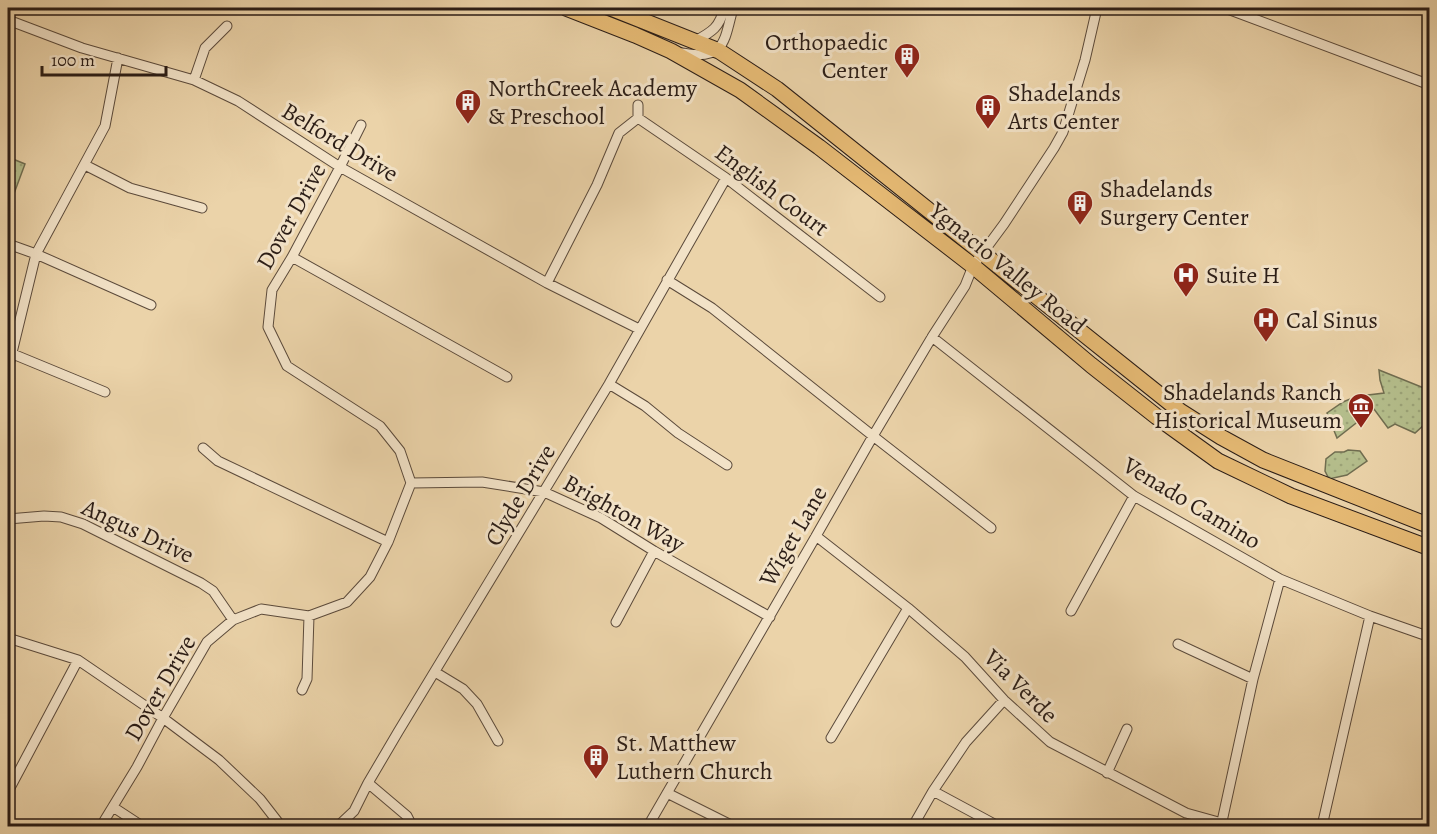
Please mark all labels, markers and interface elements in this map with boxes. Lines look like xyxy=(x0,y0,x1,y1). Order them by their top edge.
place label: Orthopaedic Center xyxy=(765,26,888,86)
scale bar xyxy=(42,39,166,77)
building icon: Orthopaedic Center xyxy=(892,41,922,79)
text: 100 m xyxy=(51,48,95,72)
place label: NorthCreek Academy & Preschool xyxy=(488,72,697,132)
place label: Shadelands Arts Center xyxy=(1007,77,1121,137)
building icon: NorthCreek Academy & Preschool xyxy=(453,87,483,125)
building icon: Shadelands Arts Center xyxy=(973,92,1003,130)
street label: Belford Drive xyxy=(276,95,404,189)
street label: English Court xyxy=(708,137,836,243)
street label: Dover Drive xyxy=(249,157,333,275)
place label: Shadelands Surgery Center xyxy=(1100,173,1249,233)
building icon: Shadelands Surgery Center xyxy=(1065,188,1095,226)
street label: Ygnacio Valley Road xyxy=(922,194,1093,341)
place label: Suite H xyxy=(1206,259,1280,291)
hospital icon: Suite H xyxy=(1171,260,1201,298)
place label: Cal Sinus xyxy=(1286,304,1378,336)
hospital icon: Cal Sinus xyxy=(1251,305,1281,343)
place label: Shadelands Ranch Historical Museum xyxy=(1154,376,1342,436)
museum icon: Shadelands Ranch Historical Museum xyxy=(1346,391,1376,429)
street label: Clyde Drive xyxy=(477,438,563,552)
street label: Venado Camino xyxy=(1116,449,1267,557)
street label: Brighton Way xyxy=(557,466,691,560)
street label: Wiget Lane xyxy=(751,480,835,593)
street label: Angus Drive xyxy=(76,491,199,571)
street label: Dover Drive xyxy=(117,629,203,747)
street label: Via Verde xyxy=(976,641,1065,730)
place label: St. Matthew Luthern Church xyxy=(616,727,773,787)
building icon: St. Matthew Luthern Church xyxy=(581,742,611,780)

